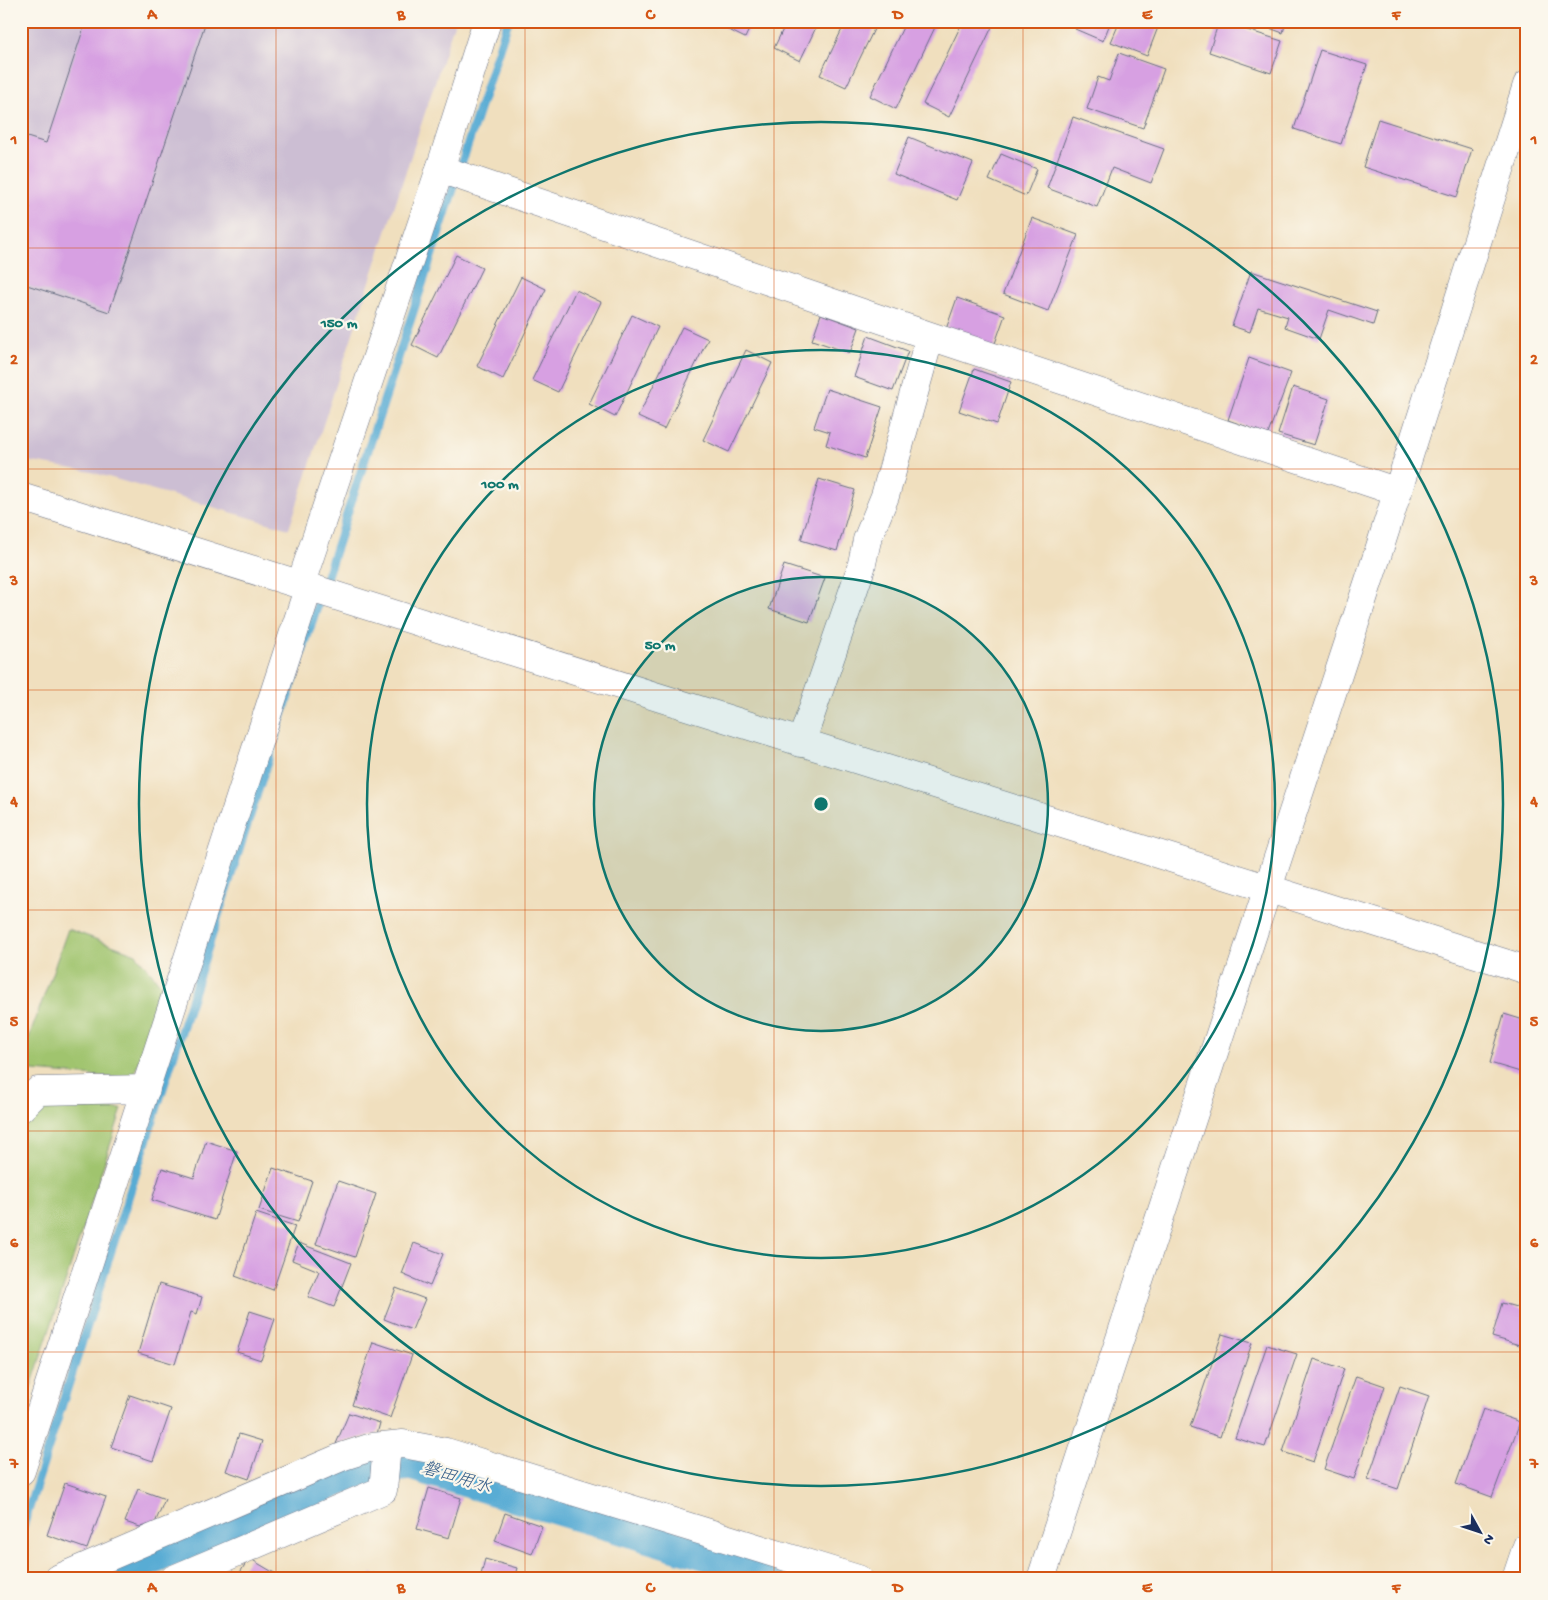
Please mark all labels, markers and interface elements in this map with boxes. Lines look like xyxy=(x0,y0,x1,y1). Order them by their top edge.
text: A xyxy=(146,7,158,26)
text: B xyxy=(396,7,406,26)
text: C xyxy=(645,7,656,26)
text: D xyxy=(891,7,904,26)
text: E xyxy=(1142,7,1153,26)
text: F xyxy=(1391,7,1402,26)
text: 1 xyxy=(10,132,17,151)
text: 1 xyxy=(1530,132,1537,151)
text: 150 m xyxy=(320,315,358,333)
text: 2 xyxy=(10,352,18,371)
text: 2 xyxy=(1530,352,1538,371)
text: 100 m xyxy=(480,476,519,494)
text: 3 xyxy=(9,573,18,592)
text: 3 xyxy=(1529,573,1538,592)
text: 50 m xyxy=(645,637,676,655)
text: 4 xyxy=(9,794,18,813)
text: 4 xyxy=(1529,794,1538,813)
centre of rings xyxy=(812,795,830,813)
text: 5 xyxy=(10,1014,19,1033)
text: 5 xyxy=(1530,1014,1539,1033)
text: 6 xyxy=(10,1235,19,1254)
text: 6 xyxy=(1530,1235,1539,1254)
text: 7 xyxy=(9,1456,19,1475)
text: 7 xyxy=(1529,1456,1539,1475)
water label: 磐田用水 xyxy=(419,1457,494,1500)
north arrow xyxy=(1456,1508,1506,1558)
text: N xyxy=(1479,1530,1497,1548)
text: A xyxy=(146,1580,158,1599)
text: B xyxy=(396,1580,406,1599)
text: C xyxy=(645,1580,656,1599)
text: D xyxy=(891,1580,904,1599)
text: E xyxy=(1142,1580,1153,1599)
text: F xyxy=(1391,1580,1402,1599)

